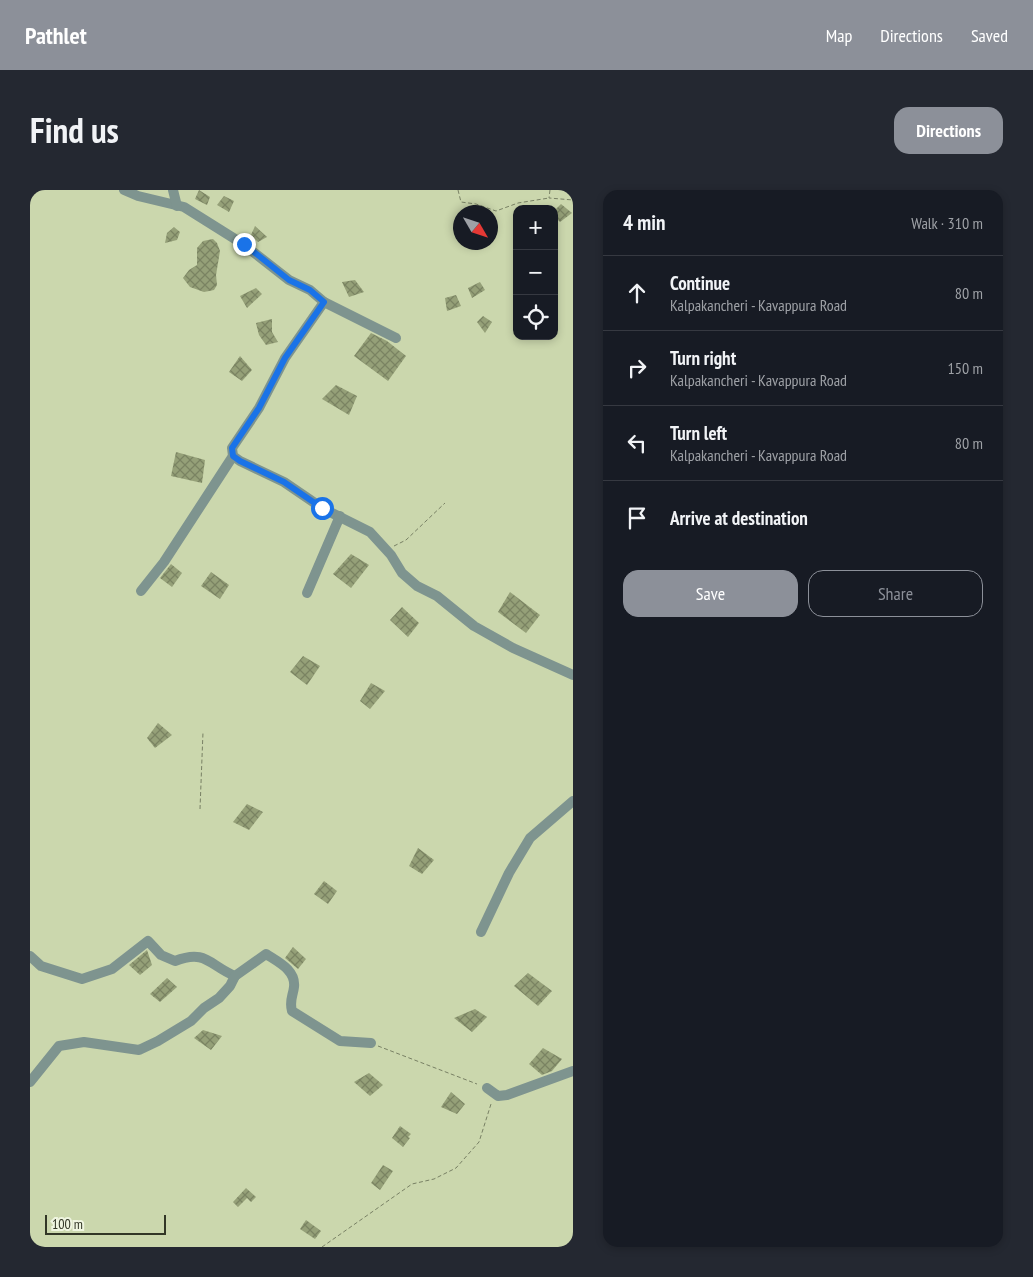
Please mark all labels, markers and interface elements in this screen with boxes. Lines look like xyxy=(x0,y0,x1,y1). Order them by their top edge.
text: Pathlet xyxy=(25,20,87,51)
text: Map xyxy=(826,24,852,47)
text: Directions xyxy=(880,24,943,47)
text: Saved xyxy=(971,24,1008,47)
text: Find us xyxy=(30,107,119,153)
button: Directions xyxy=(894,107,1003,154)
north arrow xyxy=(453,205,498,250)
map controls xyxy=(513,205,558,340)
button: + xyxy=(513,205,558,250)
text: 4 min xyxy=(623,209,665,236)
text: Walk · 310 m xyxy=(911,213,983,233)
route end xyxy=(233,233,256,256)
button: − xyxy=(513,250,558,295)
text: Continue xyxy=(670,271,730,295)
icon: ahead xyxy=(623,279,651,307)
text: 80 m xyxy=(955,283,983,303)
button: locate xyxy=(513,295,558,340)
text: Kalpakancheri - Kavappura Road xyxy=(670,295,847,315)
text: Turn right xyxy=(670,346,736,370)
icon: right xyxy=(623,354,651,382)
text: 150 m xyxy=(948,358,983,378)
text: Kalpakancheri - Kavappura Road xyxy=(670,370,847,390)
text: Turn left xyxy=(670,421,727,445)
icon: left xyxy=(623,429,651,457)
text: 80 m xyxy=(955,433,983,453)
text: Kalpakancheri - Kavappura Road xyxy=(670,445,847,465)
route start xyxy=(311,497,334,520)
icon: arrive xyxy=(623,504,651,532)
text: Arrive at destination xyxy=(670,506,808,530)
button: Save xyxy=(623,570,798,617)
button: Share xyxy=(808,570,983,617)
scale bar xyxy=(45,1212,166,1235)
text: 100 m xyxy=(52,1215,83,1233)

